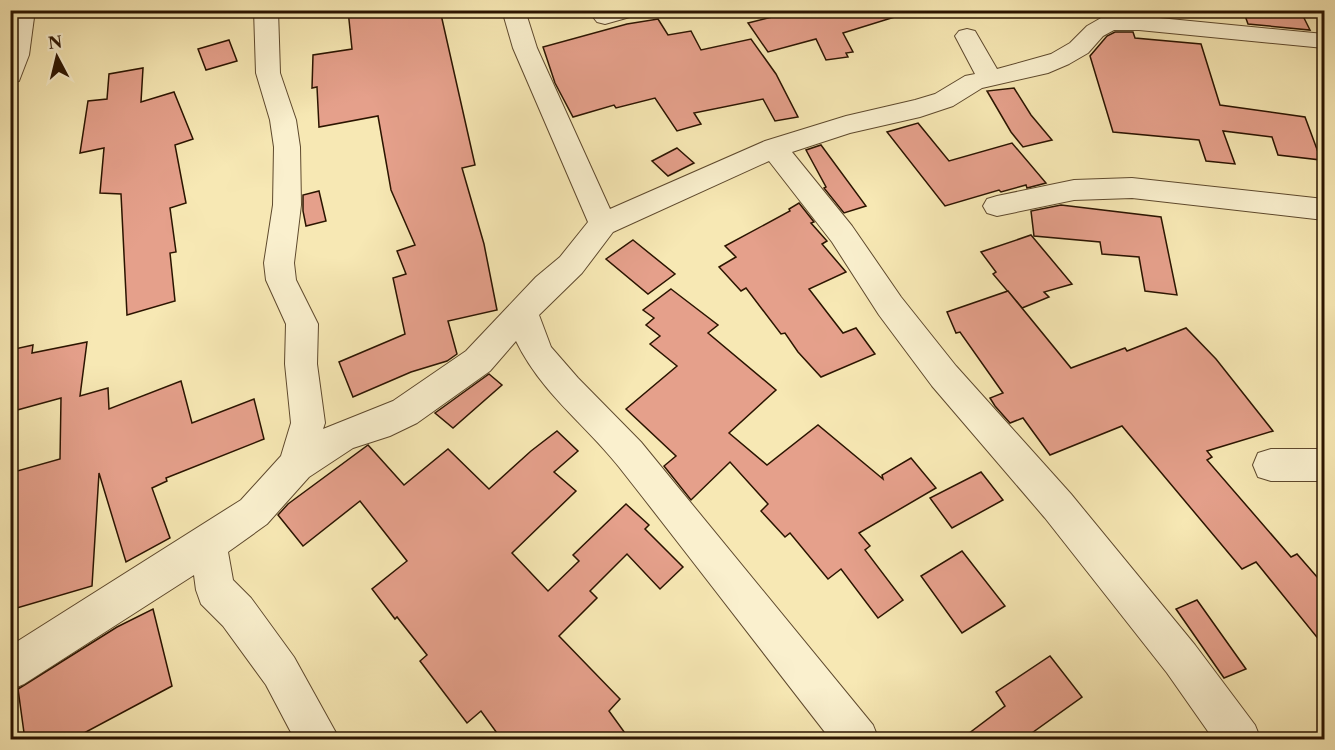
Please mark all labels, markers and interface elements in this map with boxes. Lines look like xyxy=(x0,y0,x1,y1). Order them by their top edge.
north arrow xyxy=(27,27,87,87)
text: N xyxy=(47,31,63,53)

